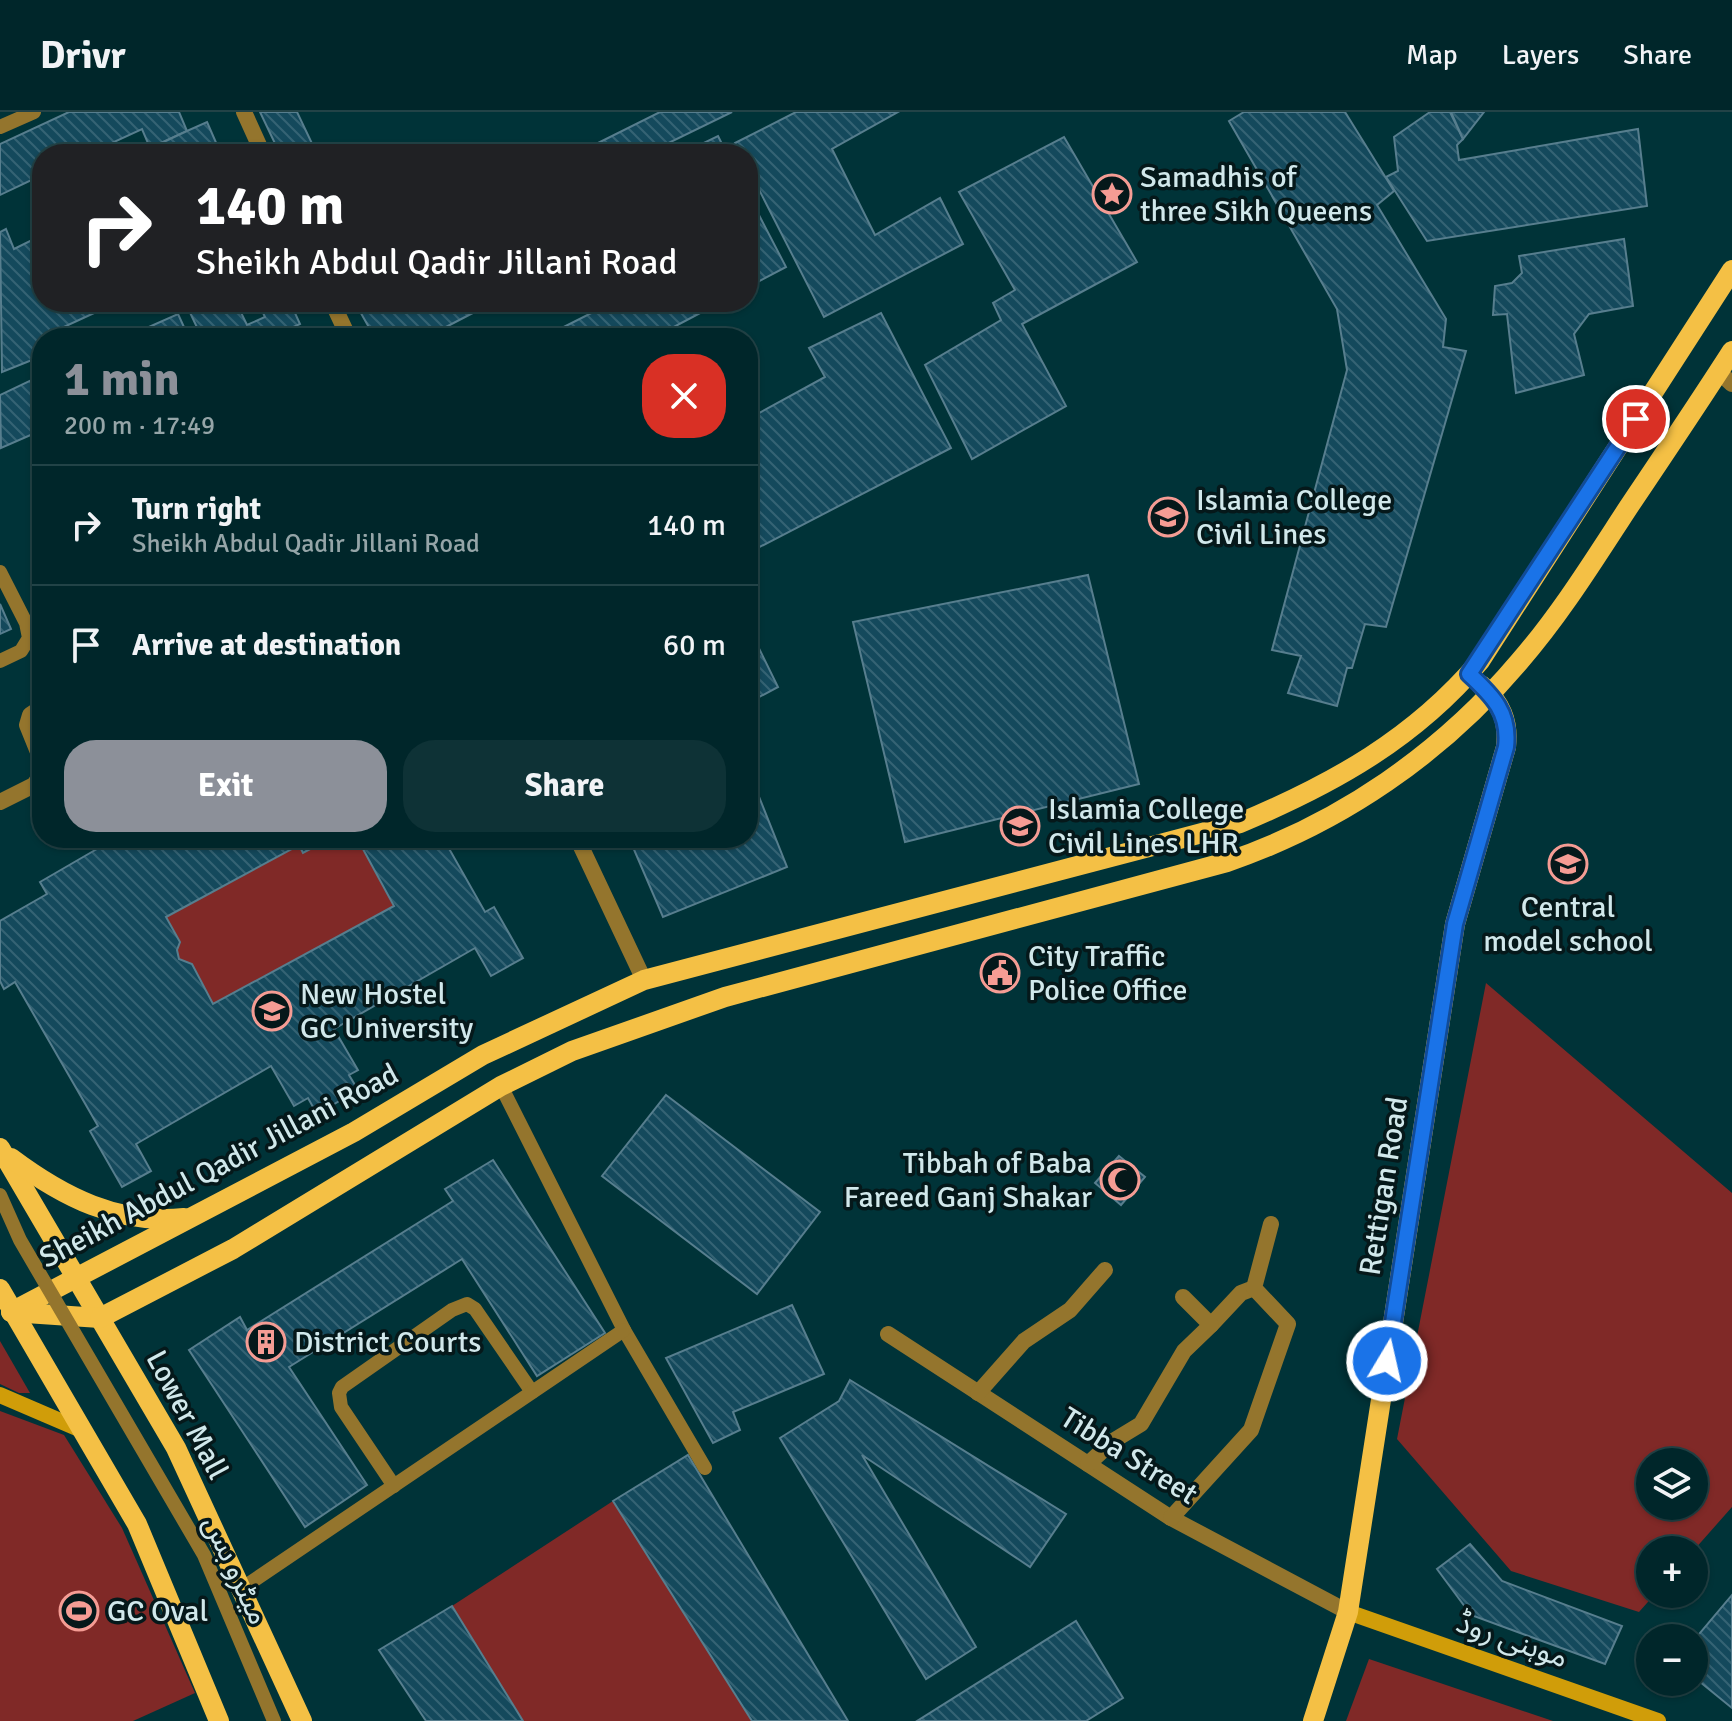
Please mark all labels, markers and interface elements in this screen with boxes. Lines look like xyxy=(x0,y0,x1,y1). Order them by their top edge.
text: Drivr xyxy=(40,32,126,79)
text: Map xyxy=(1406,38,1458,72)
text: Layers xyxy=(1502,38,1579,72)
text: Share xyxy=(1623,38,1692,72)
place label: Samadhis of three Sikh Queens xyxy=(1140,159,1372,230)
text: 140 m xyxy=(196,171,344,240)
place icon: Samadhis of three Sikh Queens xyxy=(1091,173,1133,215)
icon: right xyxy=(64,176,168,280)
text: Sheikh Abdul Qadir Jillani Road xyxy=(196,240,678,285)
text: 1 min xyxy=(64,350,180,409)
button: close xyxy=(642,354,726,438)
pin xyxy=(1602,385,1670,453)
icon: arrive xyxy=(1614,397,1658,441)
text: 200 m · 17:49 xyxy=(64,410,215,442)
place label: Islamia College Civil Lines xyxy=(1196,482,1392,553)
text: Turn right xyxy=(132,491,261,528)
school or university icon: Islamia College Civil Lines xyxy=(1147,496,1189,538)
icon: right xyxy=(64,503,108,547)
text: 140 m xyxy=(647,507,726,544)
text: Sheikh Abdul Qadir Jillani Road xyxy=(132,528,480,560)
icon: arrive xyxy=(64,623,108,667)
text: Arrive at destination xyxy=(132,627,401,664)
text: 60 m xyxy=(663,627,726,664)
button: Exit xyxy=(64,740,387,832)
button: Share xyxy=(403,740,726,832)
place label: Islamia College Civil Lines LHR xyxy=(1048,791,1244,862)
school or university icon: Islamia College Civil Lines LHR xyxy=(999,805,1041,847)
school or university icon: Central model school xyxy=(1547,843,1589,885)
place label: Central model school xyxy=(1483,889,1653,960)
place label: City Traffic Police Office xyxy=(1028,938,1188,1009)
public building icon: City Traffic Police Office xyxy=(979,952,1021,994)
place label: New Hostel GC University xyxy=(300,976,473,1047)
school or university icon: New Hostel GC University xyxy=(251,990,293,1032)
street label: Sheikh Abdul Qadir Jillani Road xyxy=(33,1055,405,1277)
street label: Rettigan Road xyxy=(1352,1094,1416,1278)
place label: Tibbah of Baba Fareed Ganj Shakar xyxy=(844,1145,1092,1216)
mosque icon: Tibbah of Baba Fareed Ganj Shakar xyxy=(1099,1159,1141,1201)
position arrow xyxy=(1345,1319,1429,1403)
building icon: District Courts xyxy=(245,1321,287,1363)
place label: District Courts xyxy=(294,1324,481,1361)
street label: Lower Mall xyxy=(138,1344,236,1486)
street label: Tibba Street xyxy=(1054,1399,1204,1513)
map controls xyxy=(1636,1448,1708,1696)
button: layers xyxy=(1636,1448,1708,1520)
street label: میٹرو بس xyxy=(195,1510,277,1630)
button: + xyxy=(1636,1536,1708,1608)
sports icon: GC Oval xyxy=(58,1590,100,1632)
place label: GC Oval xyxy=(107,1593,208,1630)
street label: موہنی روڈ xyxy=(1451,1604,1573,1676)
button: − xyxy=(1636,1624,1708,1696)

